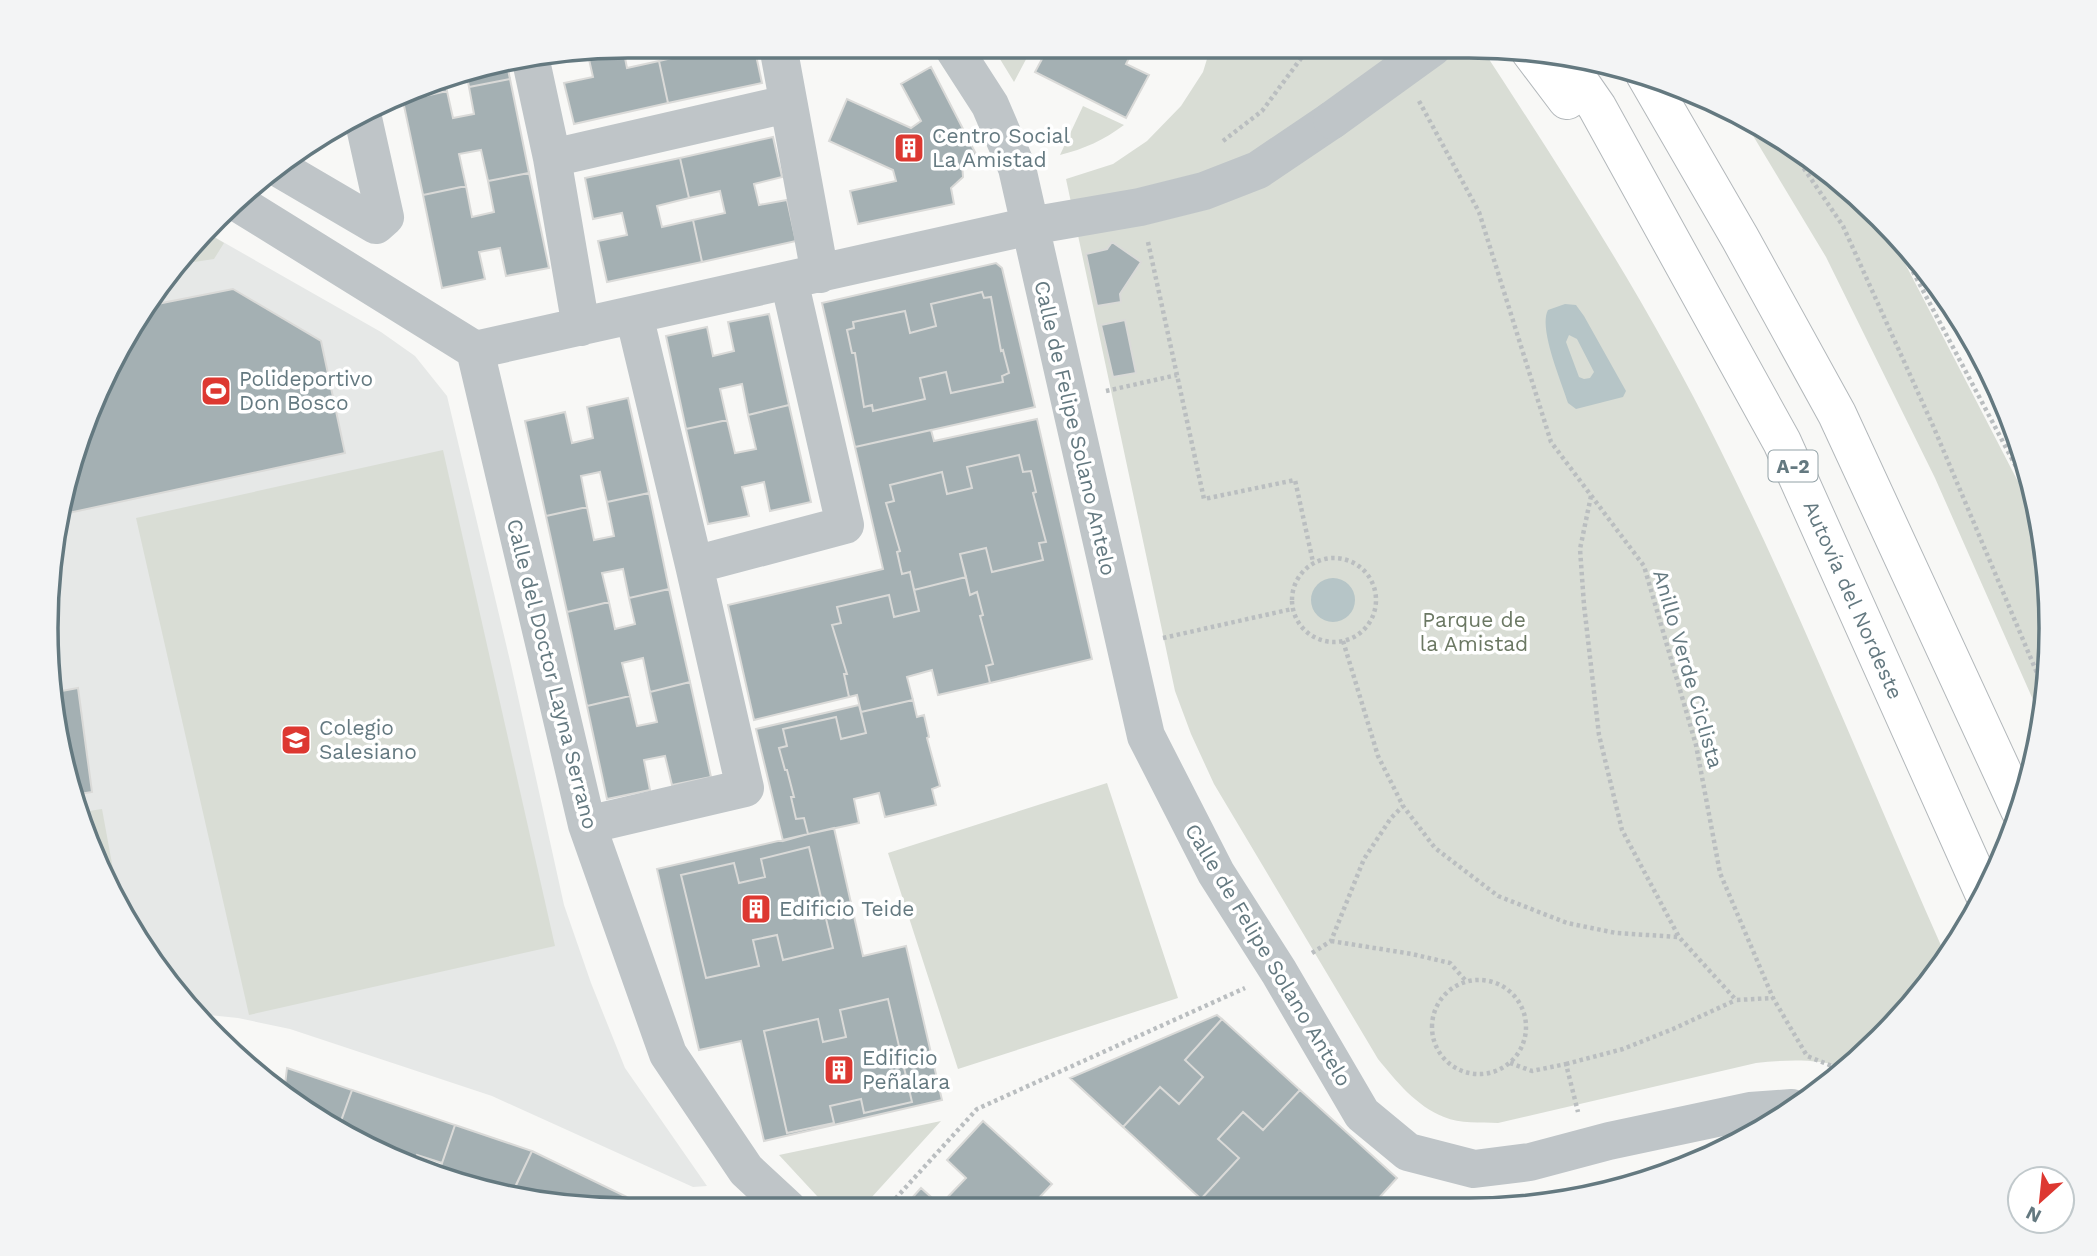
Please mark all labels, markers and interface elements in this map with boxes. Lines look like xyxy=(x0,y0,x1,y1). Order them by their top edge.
place label: Centro Social La Amistad xyxy=(932,123,1070,172)
building icon: Centro Social La Amistad xyxy=(892,131,926,165)
street label: Calle de Felipe Solano Antelo xyxy=(1029,278,1122,578)
place label: Polideportivo Don Bosco xyxy=(239,366,373,415)
sports icon: Polideportivo Don Bosco xyxy=(199,374,233,408)
road number: A-2 xyxy=(1769,450,1818,481)
street label: Autovía del Nordeste xyxy=(1798,497,1909,703)
street label: Calle del Doctor Layna Serrano xyxy=(502,516,603,832)
street label: Anillo Verde Ciclista xyxy=(1648,567,1729,771)
park label: Parque de la Amistad xyxy=(1420,607,1528,656)
place label: Colegio Salesiano xyxy=(319,715,417,764)
school or university icon: Colegio Salesiano xyxy=(279,723,313,757)
street label: Calle de Felipe Solano Antelo xyxy=(1180,819,1357,1091)
building icon: Edificio Teide xyxy=(739,892,773,926)
place label: Edificio Teide xyxy=(779,896,915,921)
place label: Edificio Peñalara xyxy=(862,1045,950,1094)
building icon: Edificio Peñalara xyxy=(822,1053,856,1087)
north arrow xyxy=(2006,1165,2076,1235)
text: N xyxy=(2022,1201,2045,1228)

